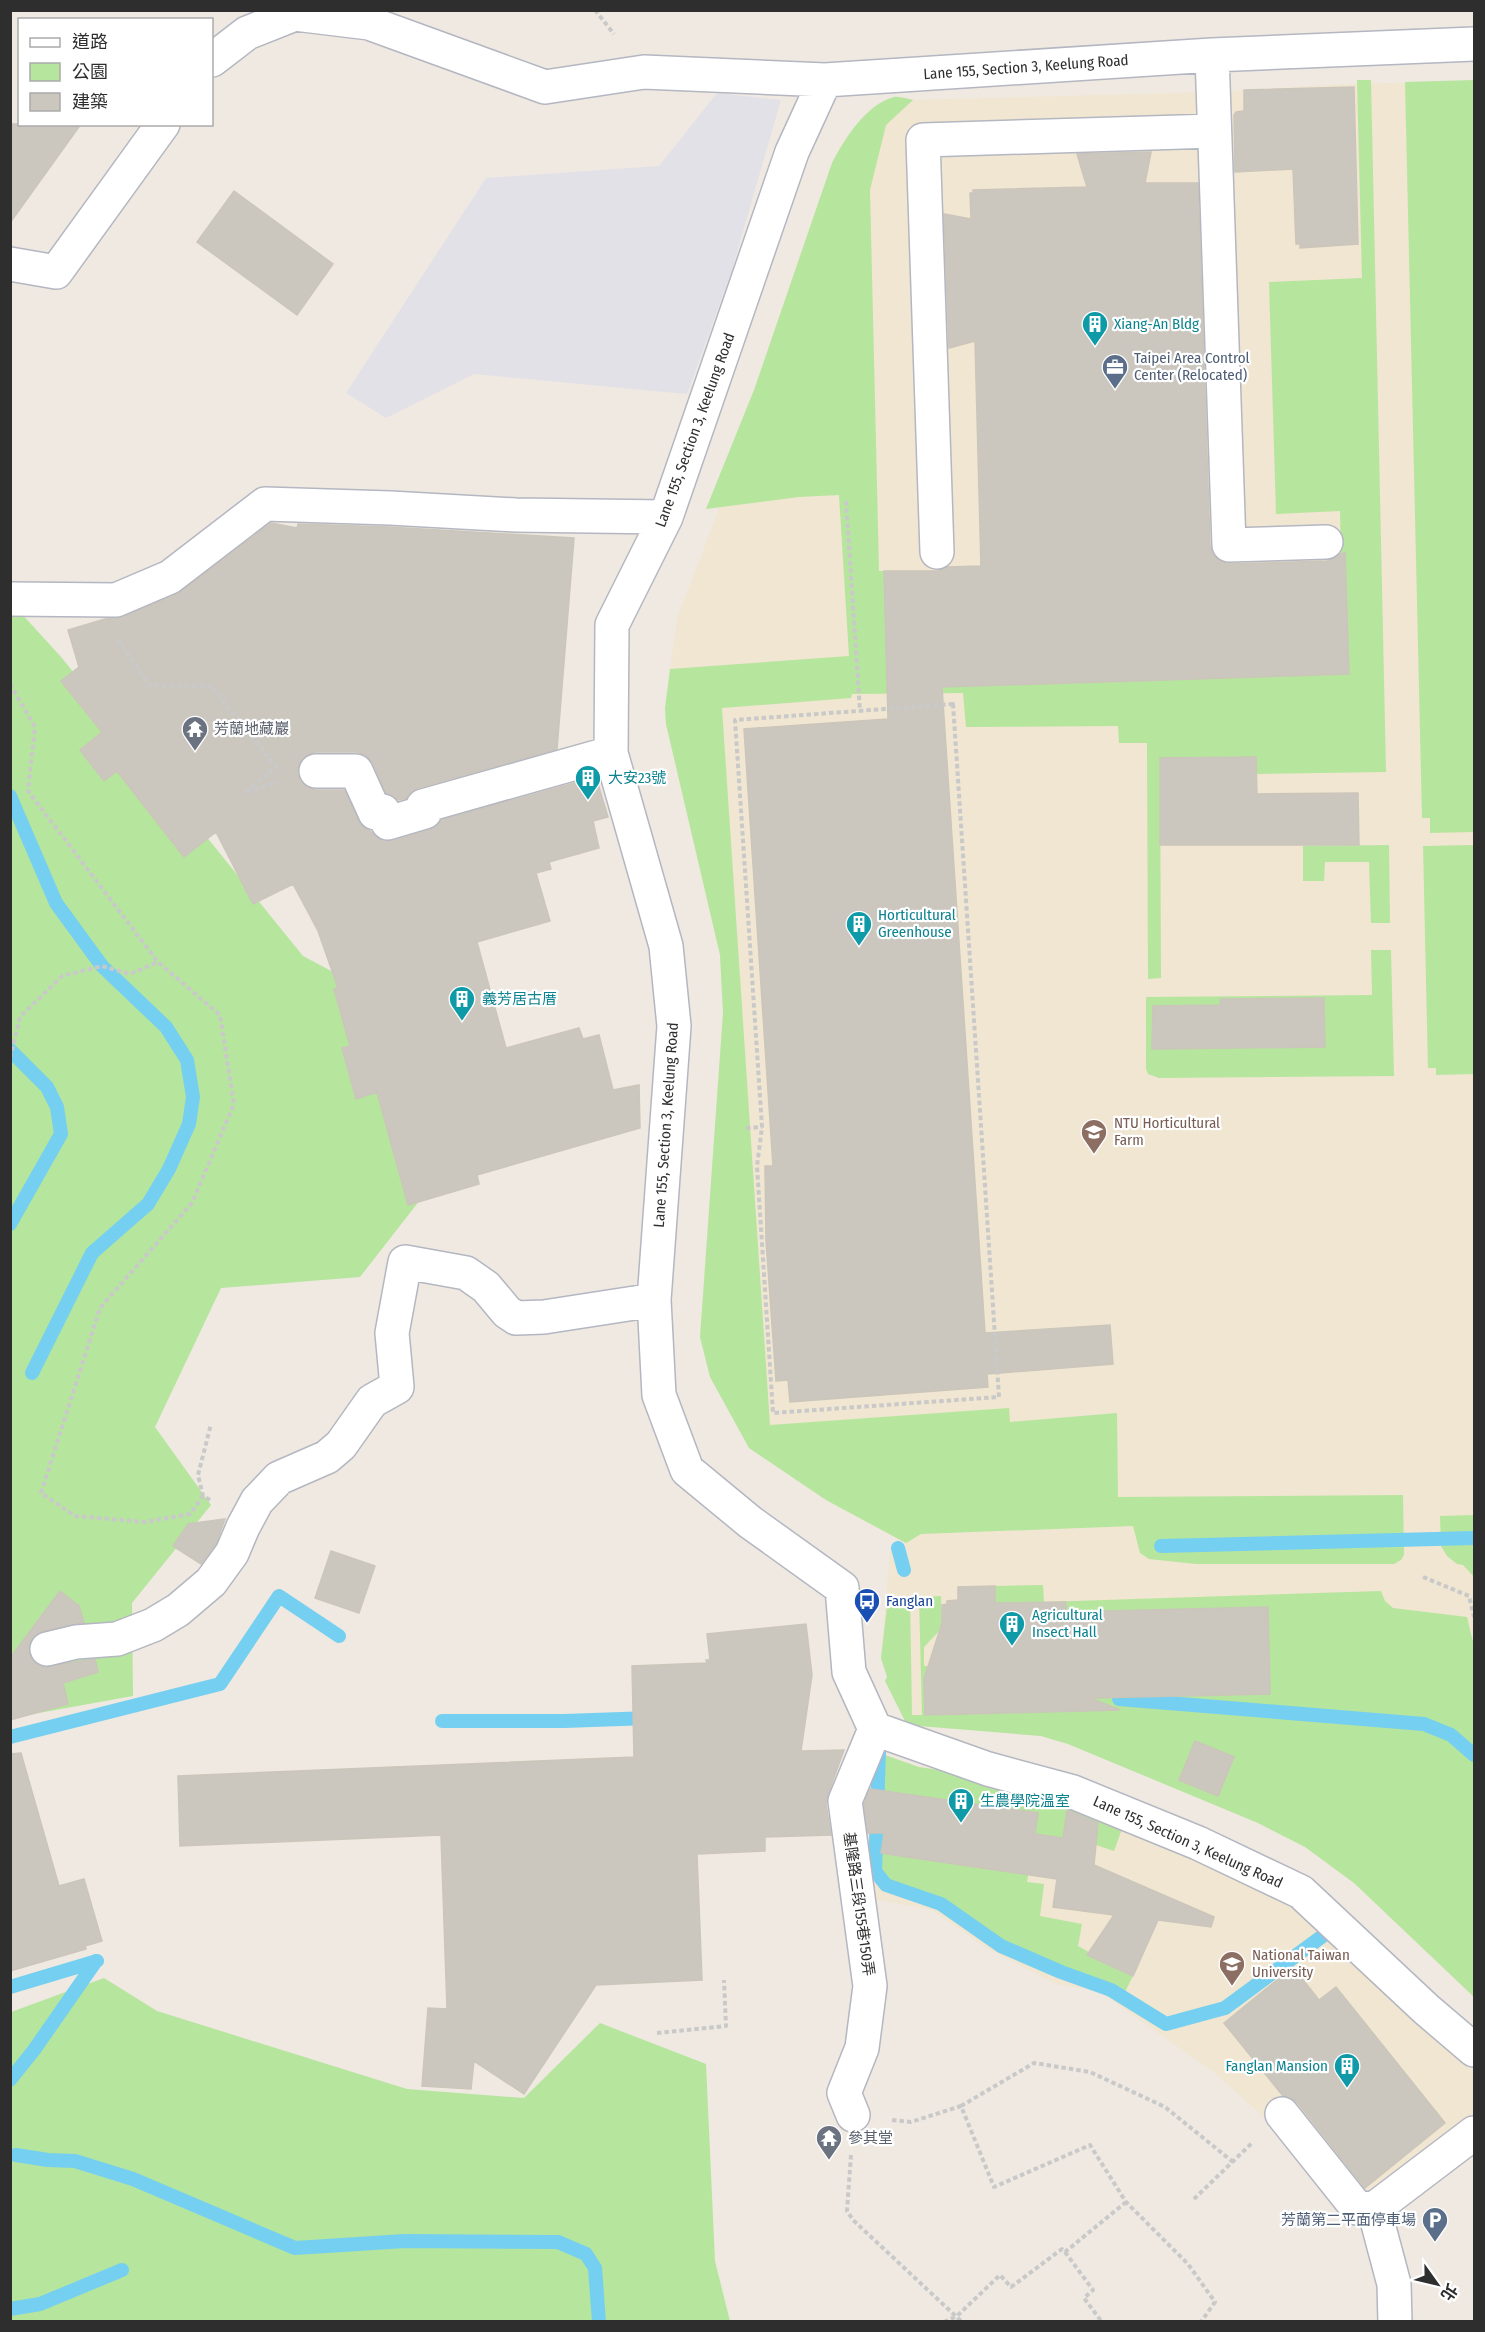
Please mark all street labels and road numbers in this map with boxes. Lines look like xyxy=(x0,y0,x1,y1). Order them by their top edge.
street label: Lane 155, Section 3, Keelung Road xyxy=(923,51,1129,83)
street label: Lane 155, Section 3, Keelung Road xyxy=(651,330,739,530)
street label: Lane 155, Section 3, Keelung Road xyxy=(650,1022,682,1228)
street label: Lane 155, Section 3, Keelung Road xyxy=(1090,1792,1286,1892)
street label: 基隆路三段155巷150弄 xyxy=(840,1831,878,1977)

